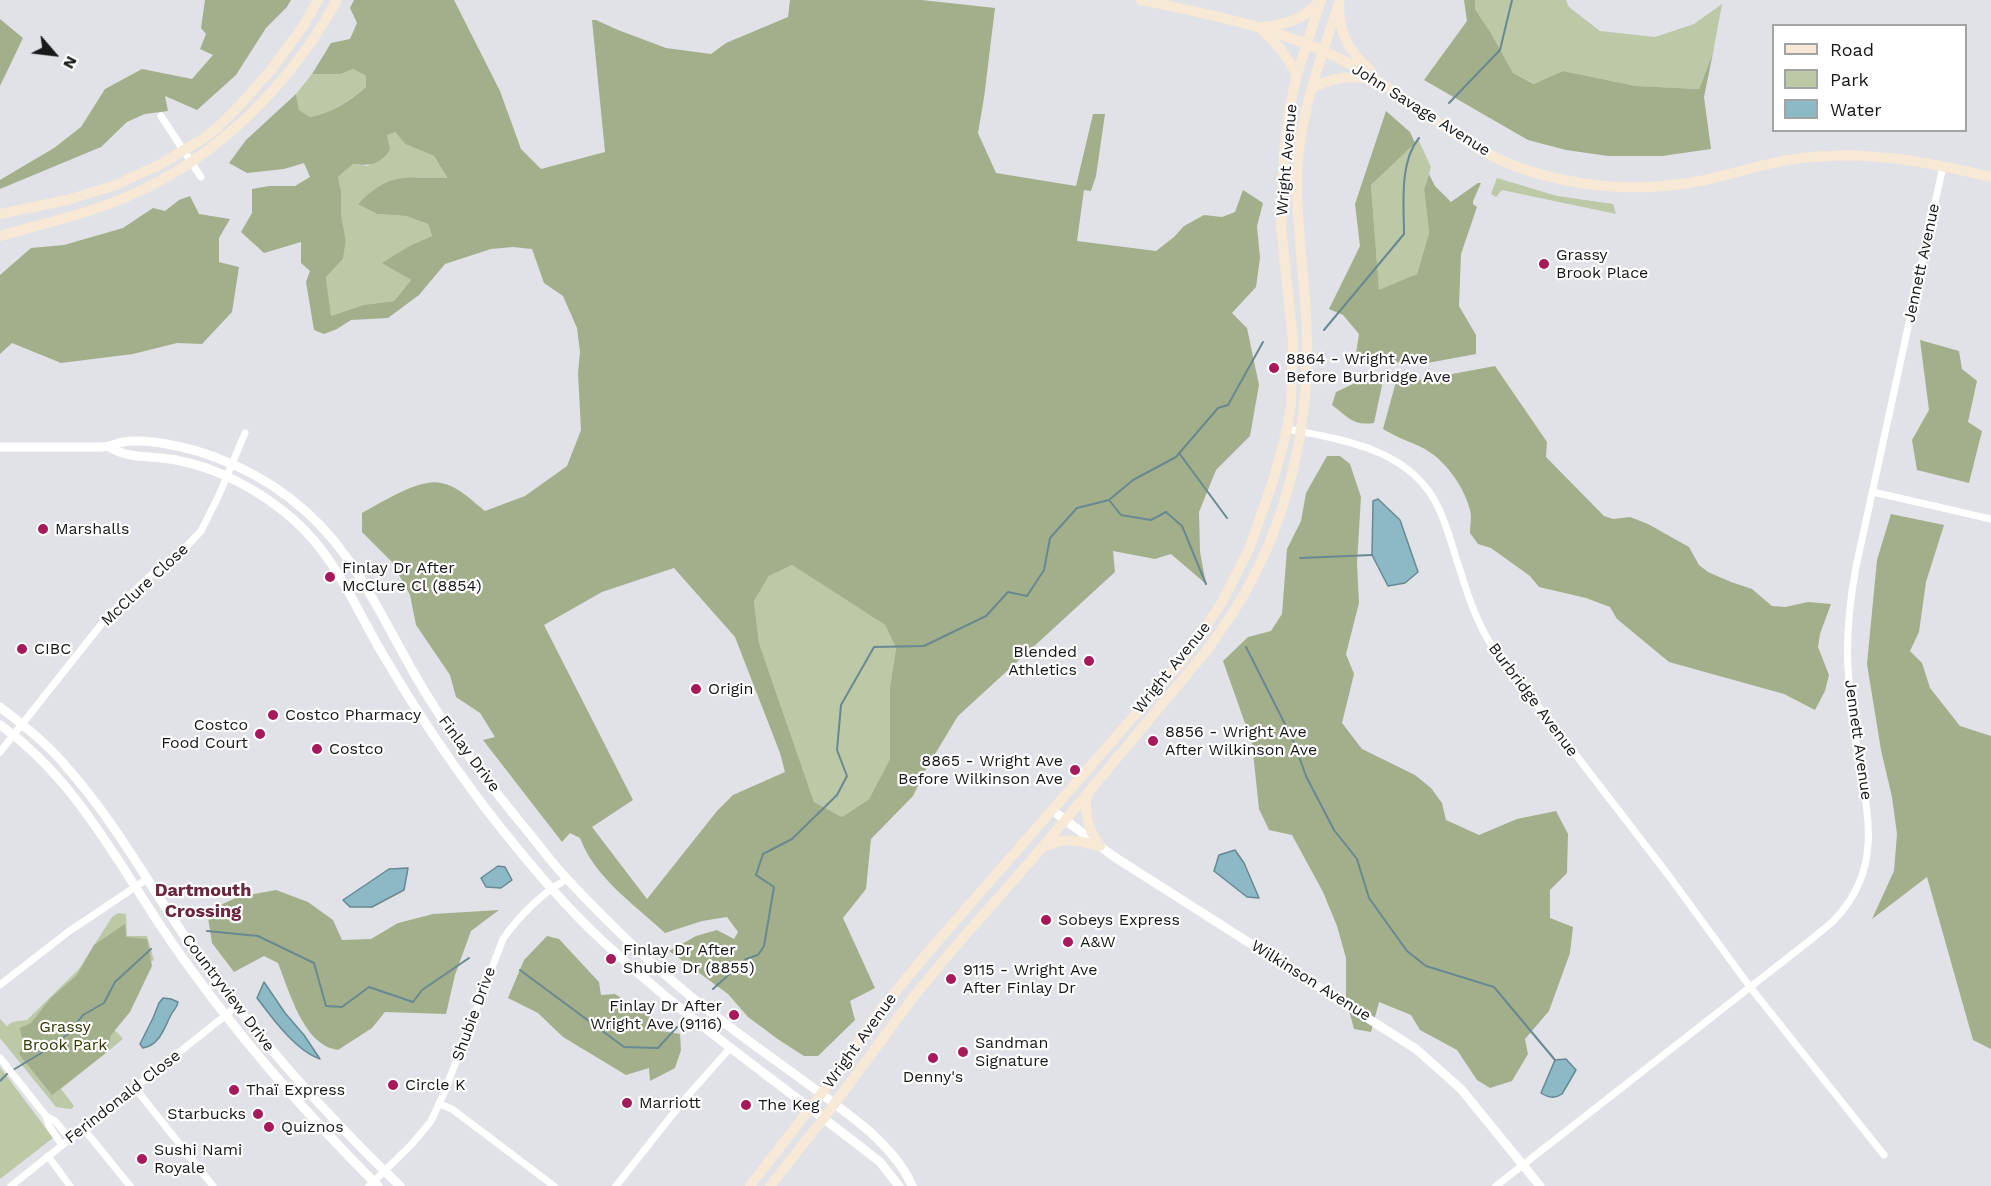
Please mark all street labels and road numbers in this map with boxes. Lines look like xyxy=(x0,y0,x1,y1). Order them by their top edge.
street label: John Savage Avenue xyxy=(1348,60,1494,160)
street label: Wright Avenue xyxy=(1273,103,1301,217)
street label: Jennett Avenue xyxy=(1900,202,1944,324)
street label: McClure Close xyxy=(97,540,193,630)
street label: Wright Avenue xyxy=(1129,618,1215,718)
street label: Burbridge Avenue xyxy=(1484,639,1582,761)
street label: Jennett Avenue xyxy=(1840,679,1876,801)
street label: Finlay Drive xyxy=(434,712,504,796)
street label: Countryview Drive xyxy=(178,931,278,1055)
street label: Wilkinson Avenue xyxy=(1248,936,1374,1026)
street label: Shubie Drive xyxy=(448,964,500,1064)
street label: Wright Avenue xyxy=(819,990,901,1092)
street label: Ferindonald Close xyxy=(62,1046,184,1148)

